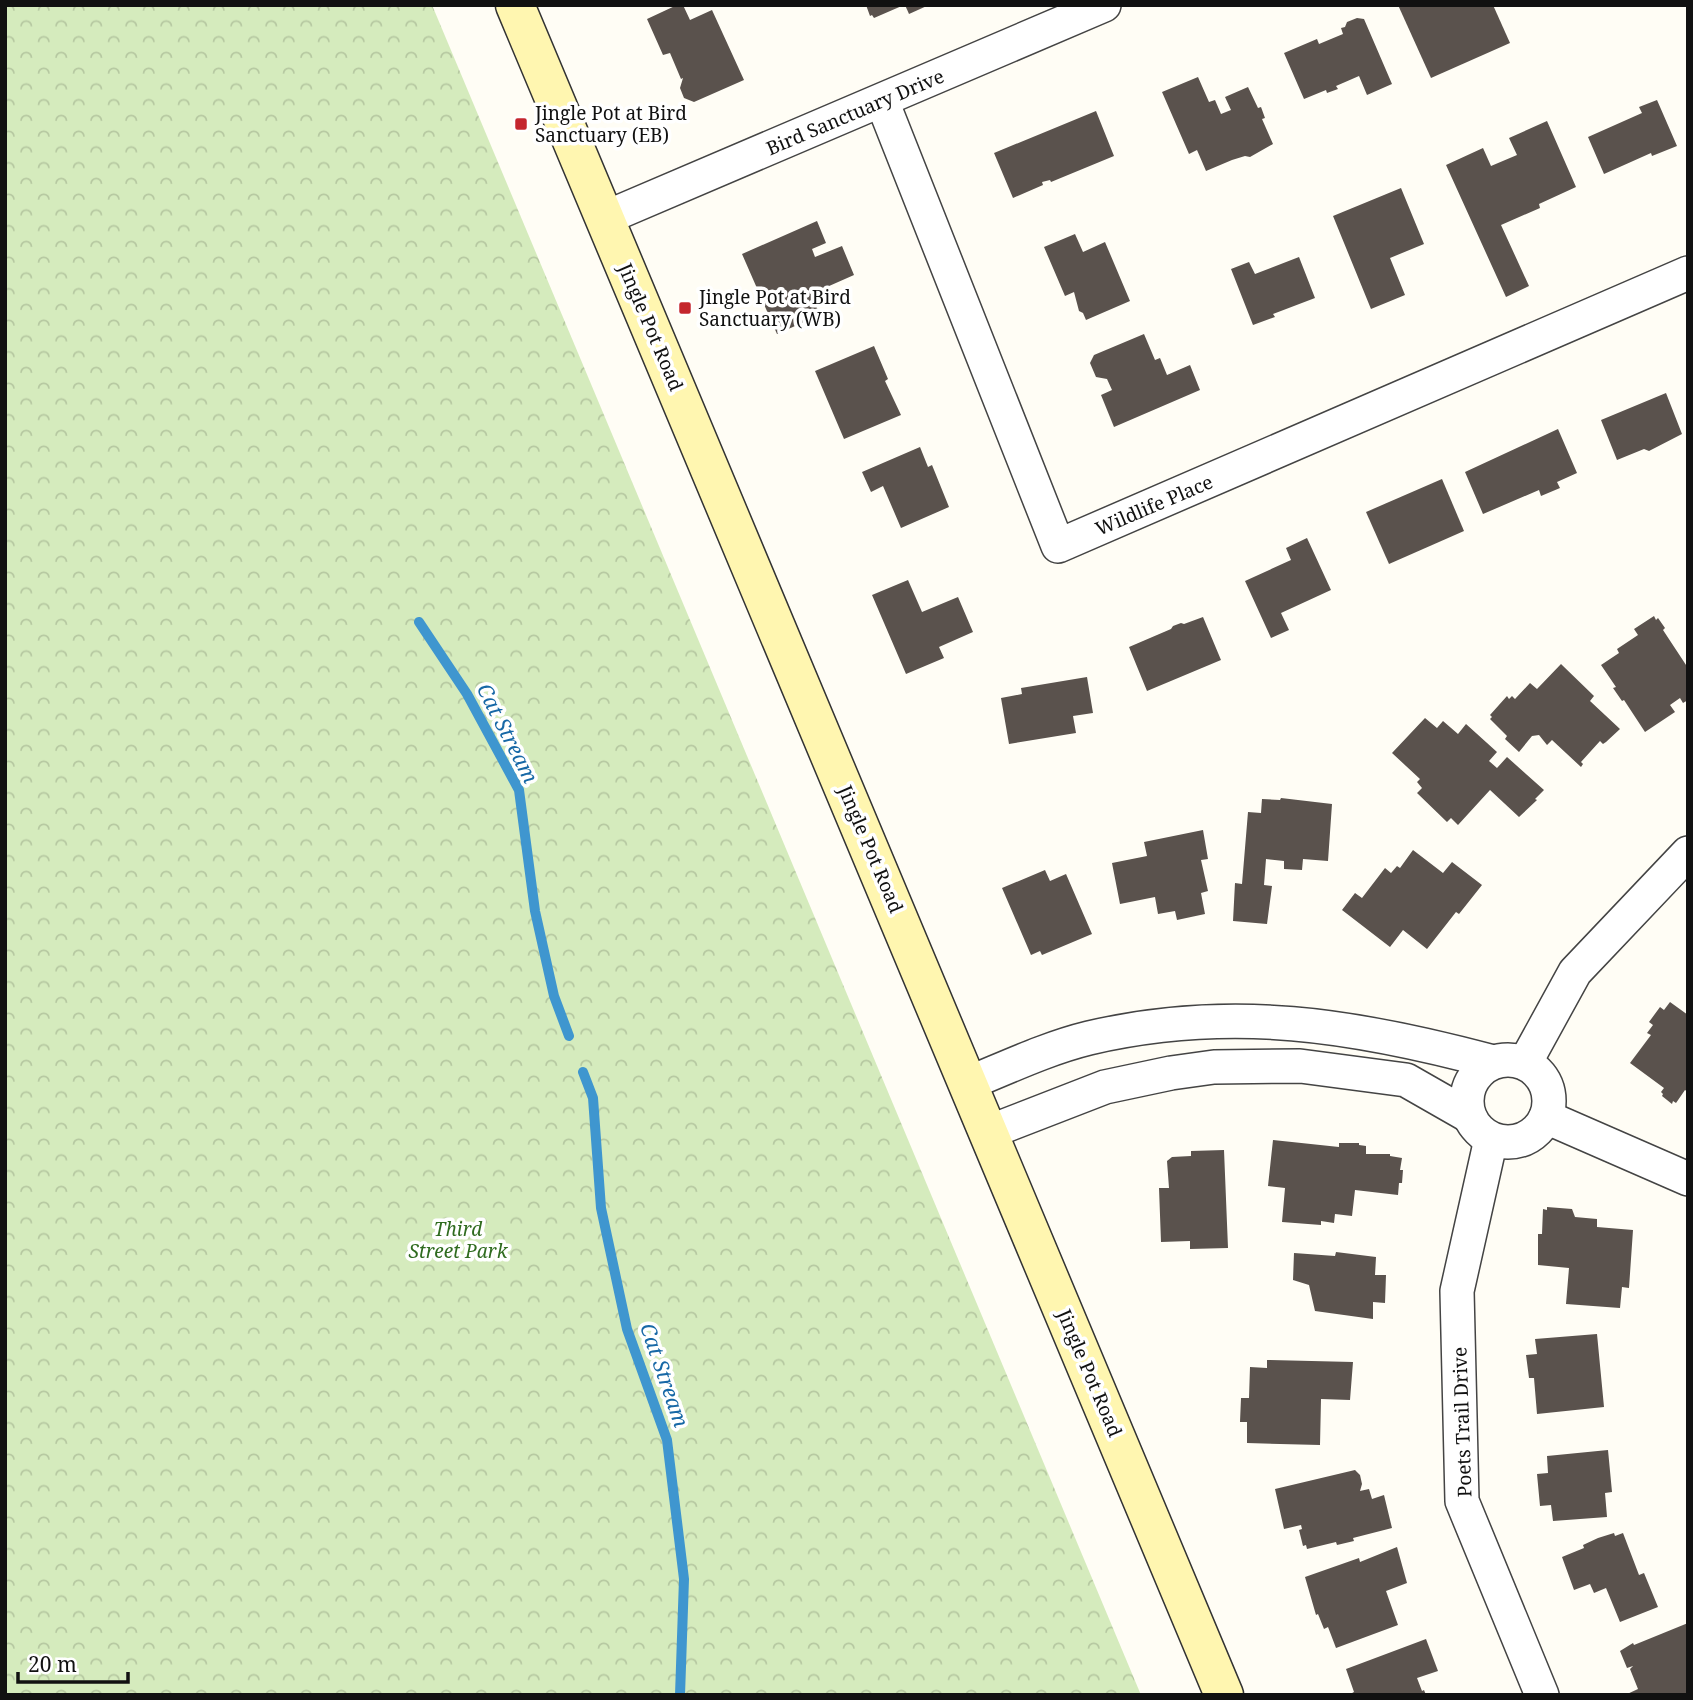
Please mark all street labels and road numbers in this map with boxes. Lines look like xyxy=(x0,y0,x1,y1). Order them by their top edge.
street label: Bird Sanctuary Drive xyxy=(762,63,948,161)
street label: Jingle Pot Road xyxy=(612,258,690,395)
street label: Wildlife Place xyxy=(1091,469,1217,541)
street label: Jingle Pot Road xyxy=(832,780,910,917)
street label: Jingle Pot Road xyxy=(1051,1304,1129,1441)
street label: Poets Trail Drive xyxy=(1446,1346,1478,1498)

